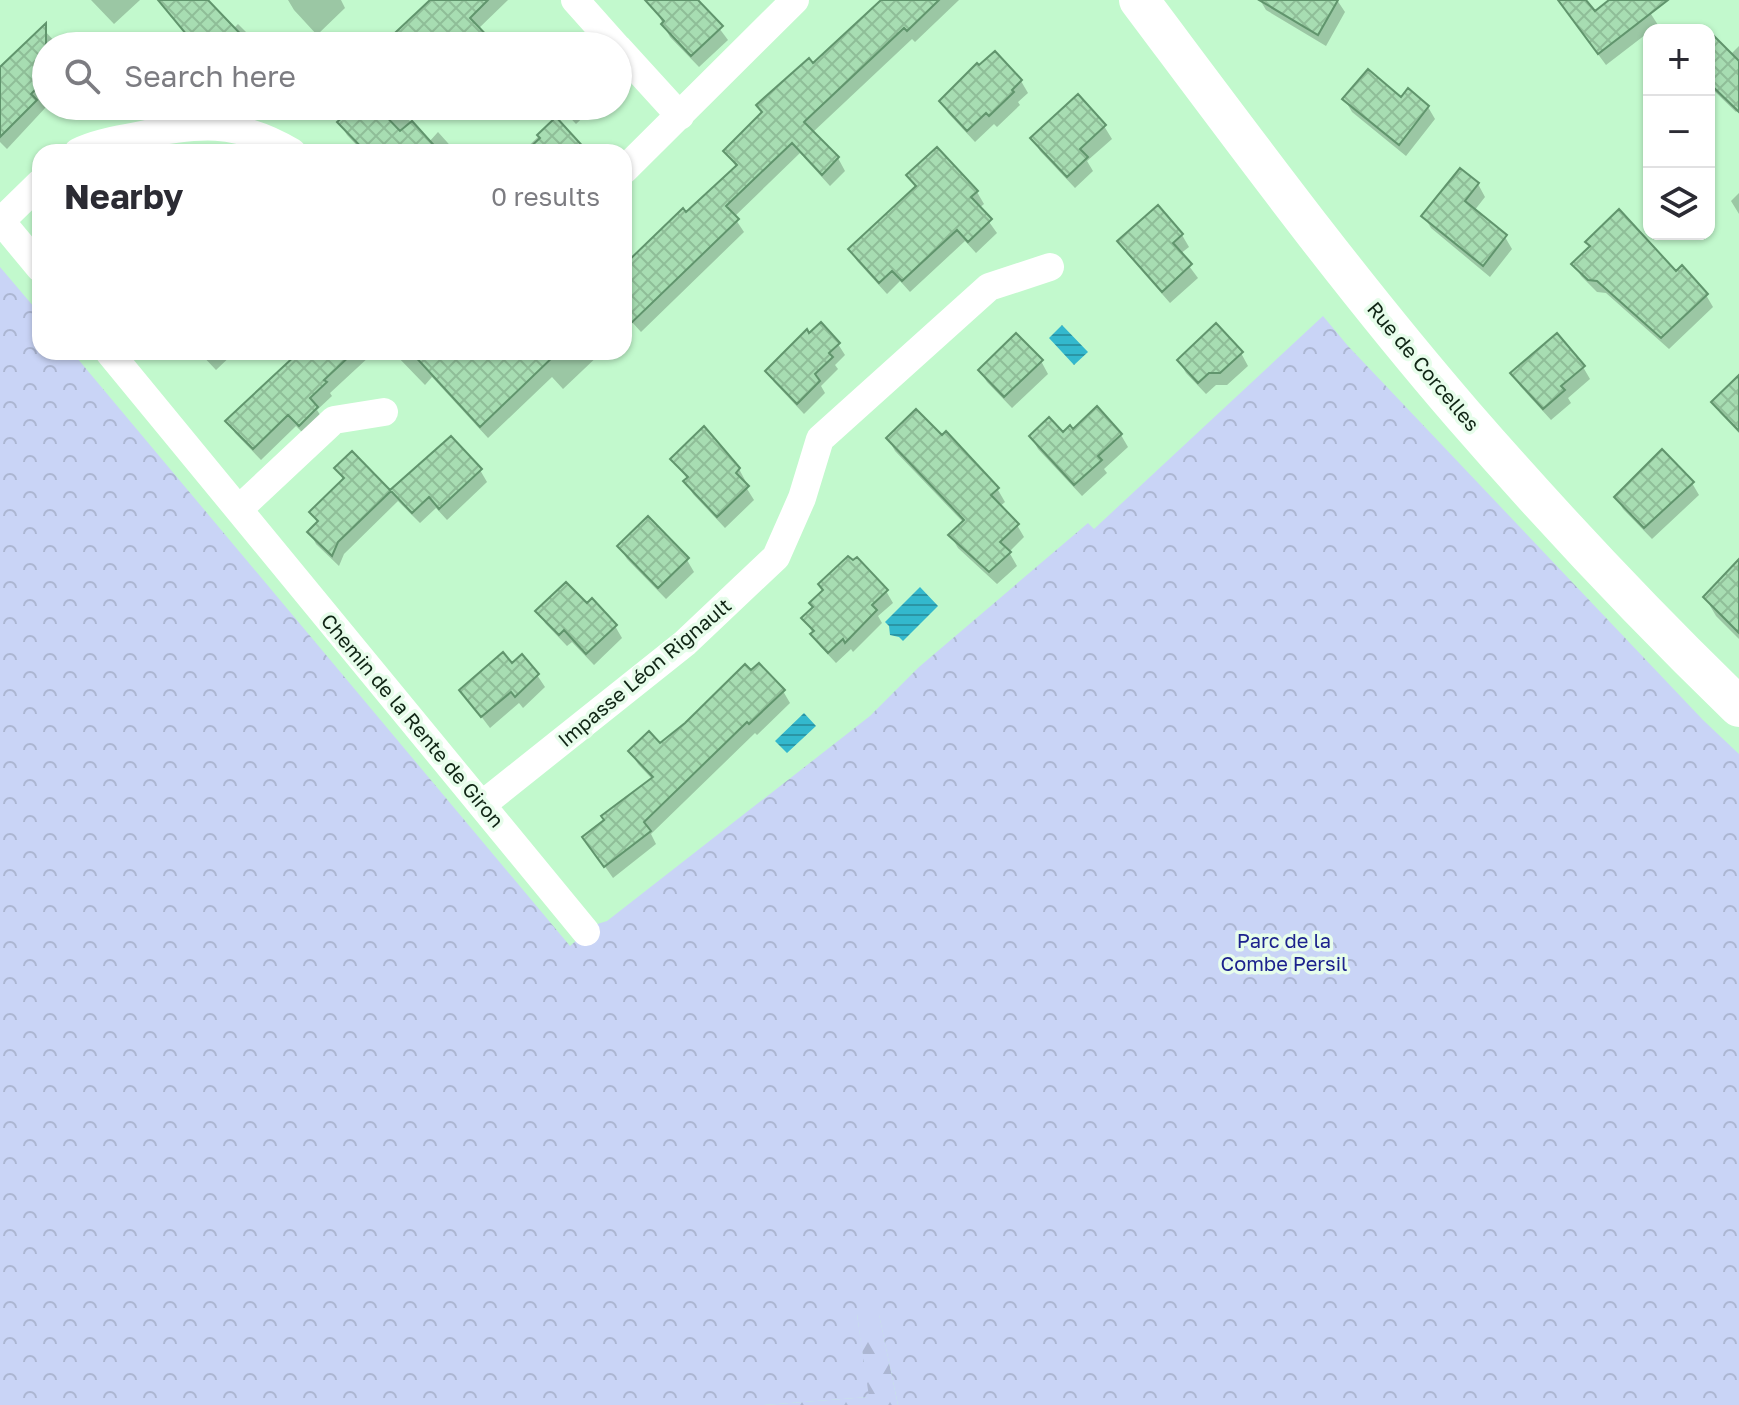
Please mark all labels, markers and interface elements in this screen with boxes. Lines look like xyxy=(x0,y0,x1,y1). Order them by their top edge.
map controls xyxy=(1643,24,1715,240)
button: + xyxy=(1643,24,1715,96)
search box xyxy=(32,32,632,120)
icon: search xyxy=(60,54,104,98)
text: Search here xyxy=(124,58,296,94)
button: − xyxy=(1643,96,1715,168)
button: layers xyxy=(1643,168,1715,240)
text: Nearby xyxy=(64,176,184,216)
text: 0 results xyxy=(491,181,600,212)
street label: Rue de Corcelles xyxy=(1363,297,1485,435)
street label: Impasse Léon Rignault xyxy=(553,593,735,751)
street label: Chemin de la Rente de Giron xyxy=(317,608,509,832)
park label: Parc de la Combe Persil xyxy=(1221,928,1347,975)

